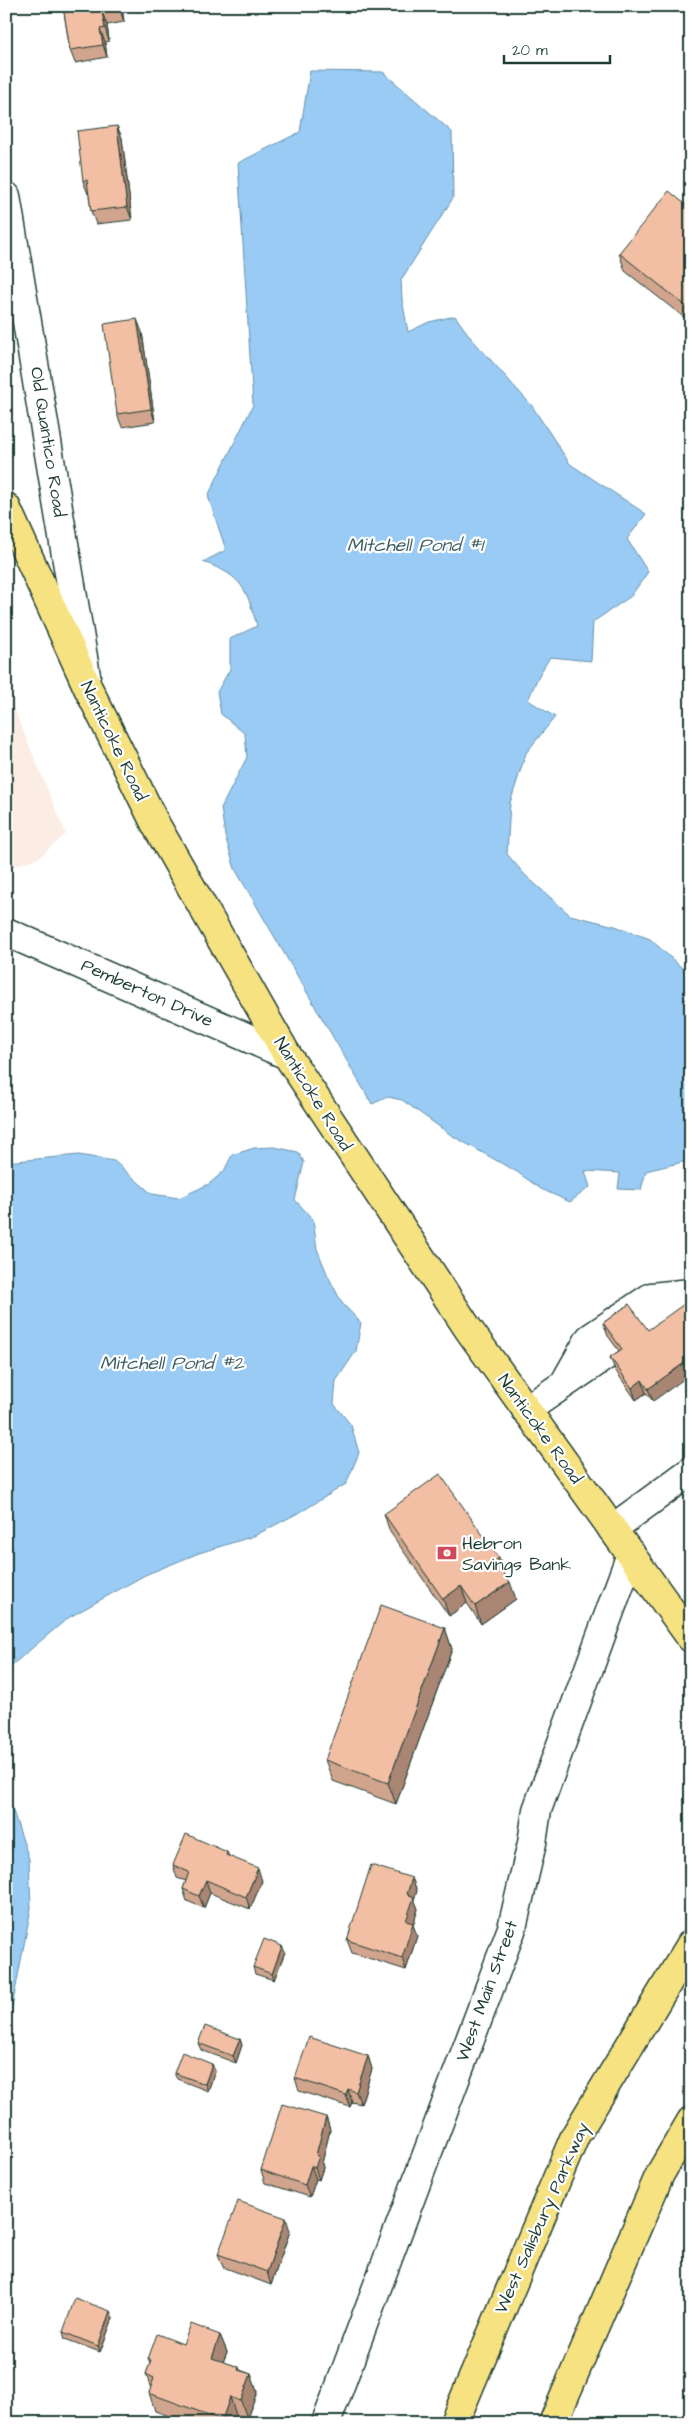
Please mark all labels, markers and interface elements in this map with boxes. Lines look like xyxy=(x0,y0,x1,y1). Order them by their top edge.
scale bar xyxy=(504,32,611,64)
text: 20 m xyxy=(512,40,548,61)
street label: Old Quantico Road xyxy=(24,365,72,519)
water label: Mitchell Pond #1 xyxy=(347,532,485,559)
street label: Nanticoke Road xyxy=(74,677,154,805)
street label: Pemberton Drive xyxy=(77,953,217,1033)
street label: Nanticoke Road xyxy=(268,1032,358,1156)
water label: Mitchell Pond #2 xyxy=(100,1350,245,1377)
street label: Nanticoke Road xyxy=(492,1369,588,1489)
place label: Hebron Savings Bank xyxy=(462,1531,571,1578)
bank icon: Hebron Savings Bank xyxy=(436,1542,458,1564)
street label: West Main Street xyxy=(450,1916,524,2065)
street label: West Salisbury Parkway xyxy=(488,2118,596,2318)

